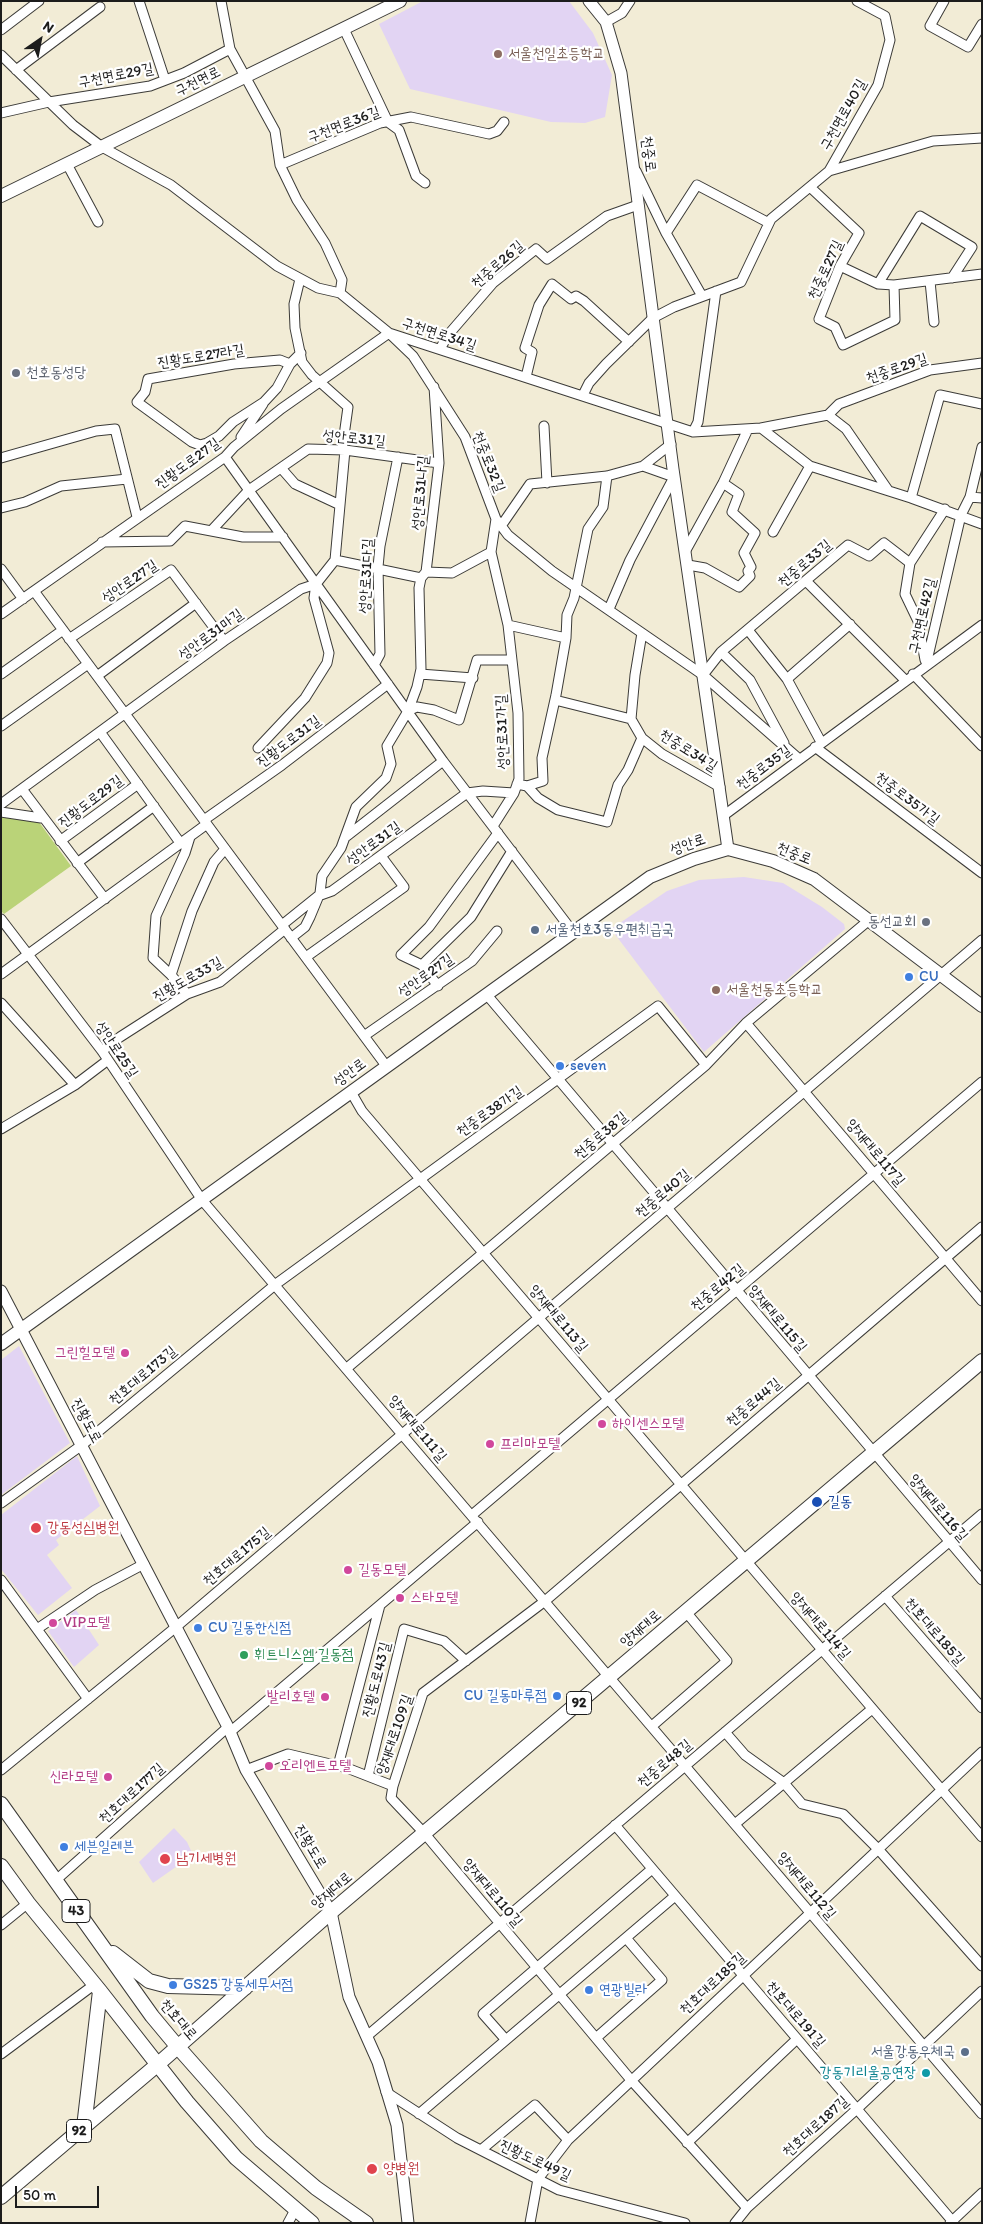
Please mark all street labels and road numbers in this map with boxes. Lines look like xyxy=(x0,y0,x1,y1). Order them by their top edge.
street label: 구천면로29길 xyxy=(77,60,155,92)
street label: 구천면로 xyxy=(172,63,224,101)
street label: 구천면로40길 xyxy=(817,76,871,154)
street label: 구천면로36길 xyxy=(305,103,383,147)
street label: 천중로 xyxy=(637,135,659,173)
street label: 천중로26길 xyxy=(468,237,528,293)
street label: 천중로27길 xyxy=(804,237,848,303)
street label: 구천면로34길 xyxy=(399,314,479,356)
street label: 진황도로27라길 xyxy=(156,341,246,373)
street label: 천중로29길 xyxy=(864,350,930,388)
street label: 성안로31길 xyxy=(322,427,386,451)
street label: 천중로32길 xyxy=(468,429,508,495)
street label: 진황도로27길 xyxy=(152,434,224,494)
street label: 성안로31나길 xyxy=(409,455,433,531)
street label: 천중로33길 xyxy=(774,536,836,592)
street label: 성안로31다길 xyxy=(356,538,378,614)
street label: 성안로27길 xyxy=(99,557,161,607)
street label: 구천면로42길 xyxy=(906,576,940,656)
street label: 성안로31마길 xyxy=(175,606,247,664)
street label: 성안로31가길 xyxy=(493,694,513,770)
street label: 진황도로31길 xyxy=(253,712,325,772)
street label: 천중로34길 xyxy=(655,726,721,776)
street label: 천중로35길 xyxy=(733,741,795,795)
street label: 천중로35가길 xyxy=(871,769,943,829)
street label: 진황도로29길 xyxy=(55,772,127,832)
street label: 성안로31길 xyxy=(343,818,405,870)
street label: 성안로 xyxy=(668,831,708,859)
street label: 천중로 xyxy=(774,839,814,869)
street label: 성안로27길 xyxy=(395,950,457,1002)
street label: 진황도로33길 xyxy=(150,954,226,1006)
street label: 성안로25길 xyxy=(91,1018,141,1082)
street label: 성안로 xyxy=(330,1055,370,1091)
street label: 천중로38가길 xyxy=(453,1083,527,1141)
street label: 천중로38길 xyxy=(570,1108,632,1164)
street label: 양재대로117길 xyxy=(842,1116,908,1190)
street label: 천중로40길 xyxy=(632,1166,694,1222)
street label: 천중로42길 xyxy=(687,1260,749,1316)
street label: 양재대로113길 xyxy=(525,1282,591,1356)
street label: 양재대로115길 xyxy=(744,1282,810,1356)
street label: 천호대로173길 xyxy=(105,1342,181,1410)
street label: 천중로44길 xyxy=(723,1375,785,1431)
street label: 양재대로111길 xyxy=(384,1392,450,1466)
street label: 진황도로 xyxy=(67,1395,105,1447)
street label: 양재대로116길 xyxy=(905,1471,971,1545)
street label: 천호대로175길 xyxy=(200,1524,274,1590)
street label: 양재대로114길 xyxy=(786,1589,854,1663)
street label: 천호대로185길 xyxy=(900,1595,968,1669)
street label: 양재대로 xyxy=(617,1607,665,1651)
street label: 진황도로43길 xyxy=(359,1640,395,1720)
street label: 양재대로109길 xyxy=(373,1692,417,1778)
road number: 92 xyxy=(566,1692,592,1715)
street label: 천중로48길 xyxy=(634,1736,696,1792)
street label: 천호대로177길 xyxy=(95,1760,169,1828)
street label: 진황도로 xyxy=(290,1822,330,1872)
street label: 양재대로112길 xyxy=(773,1849,839,1923)
street label: 양재대로110길 xyxy=(458,1855,526,1931)
street label: 양재대로 xyxy=(308,1869,356,1913)
road number: 43 xyxy=(62,1900,90,1922)
street label: 천호대로185길 xyxy=(676,1949,750,2019)
street label: 천호대로191길 xyxy=(761,1978,829,2052)
street label: 천호대로 xyxy=(156,1996,200,2044)
street label: 천호대로187길 xyxy=(779,2093,853,2161)
road number: 92 xyxy=(66,2120,92,2142)
street label: 진황도로49길 xyxy=(496,2137,574,2185)

